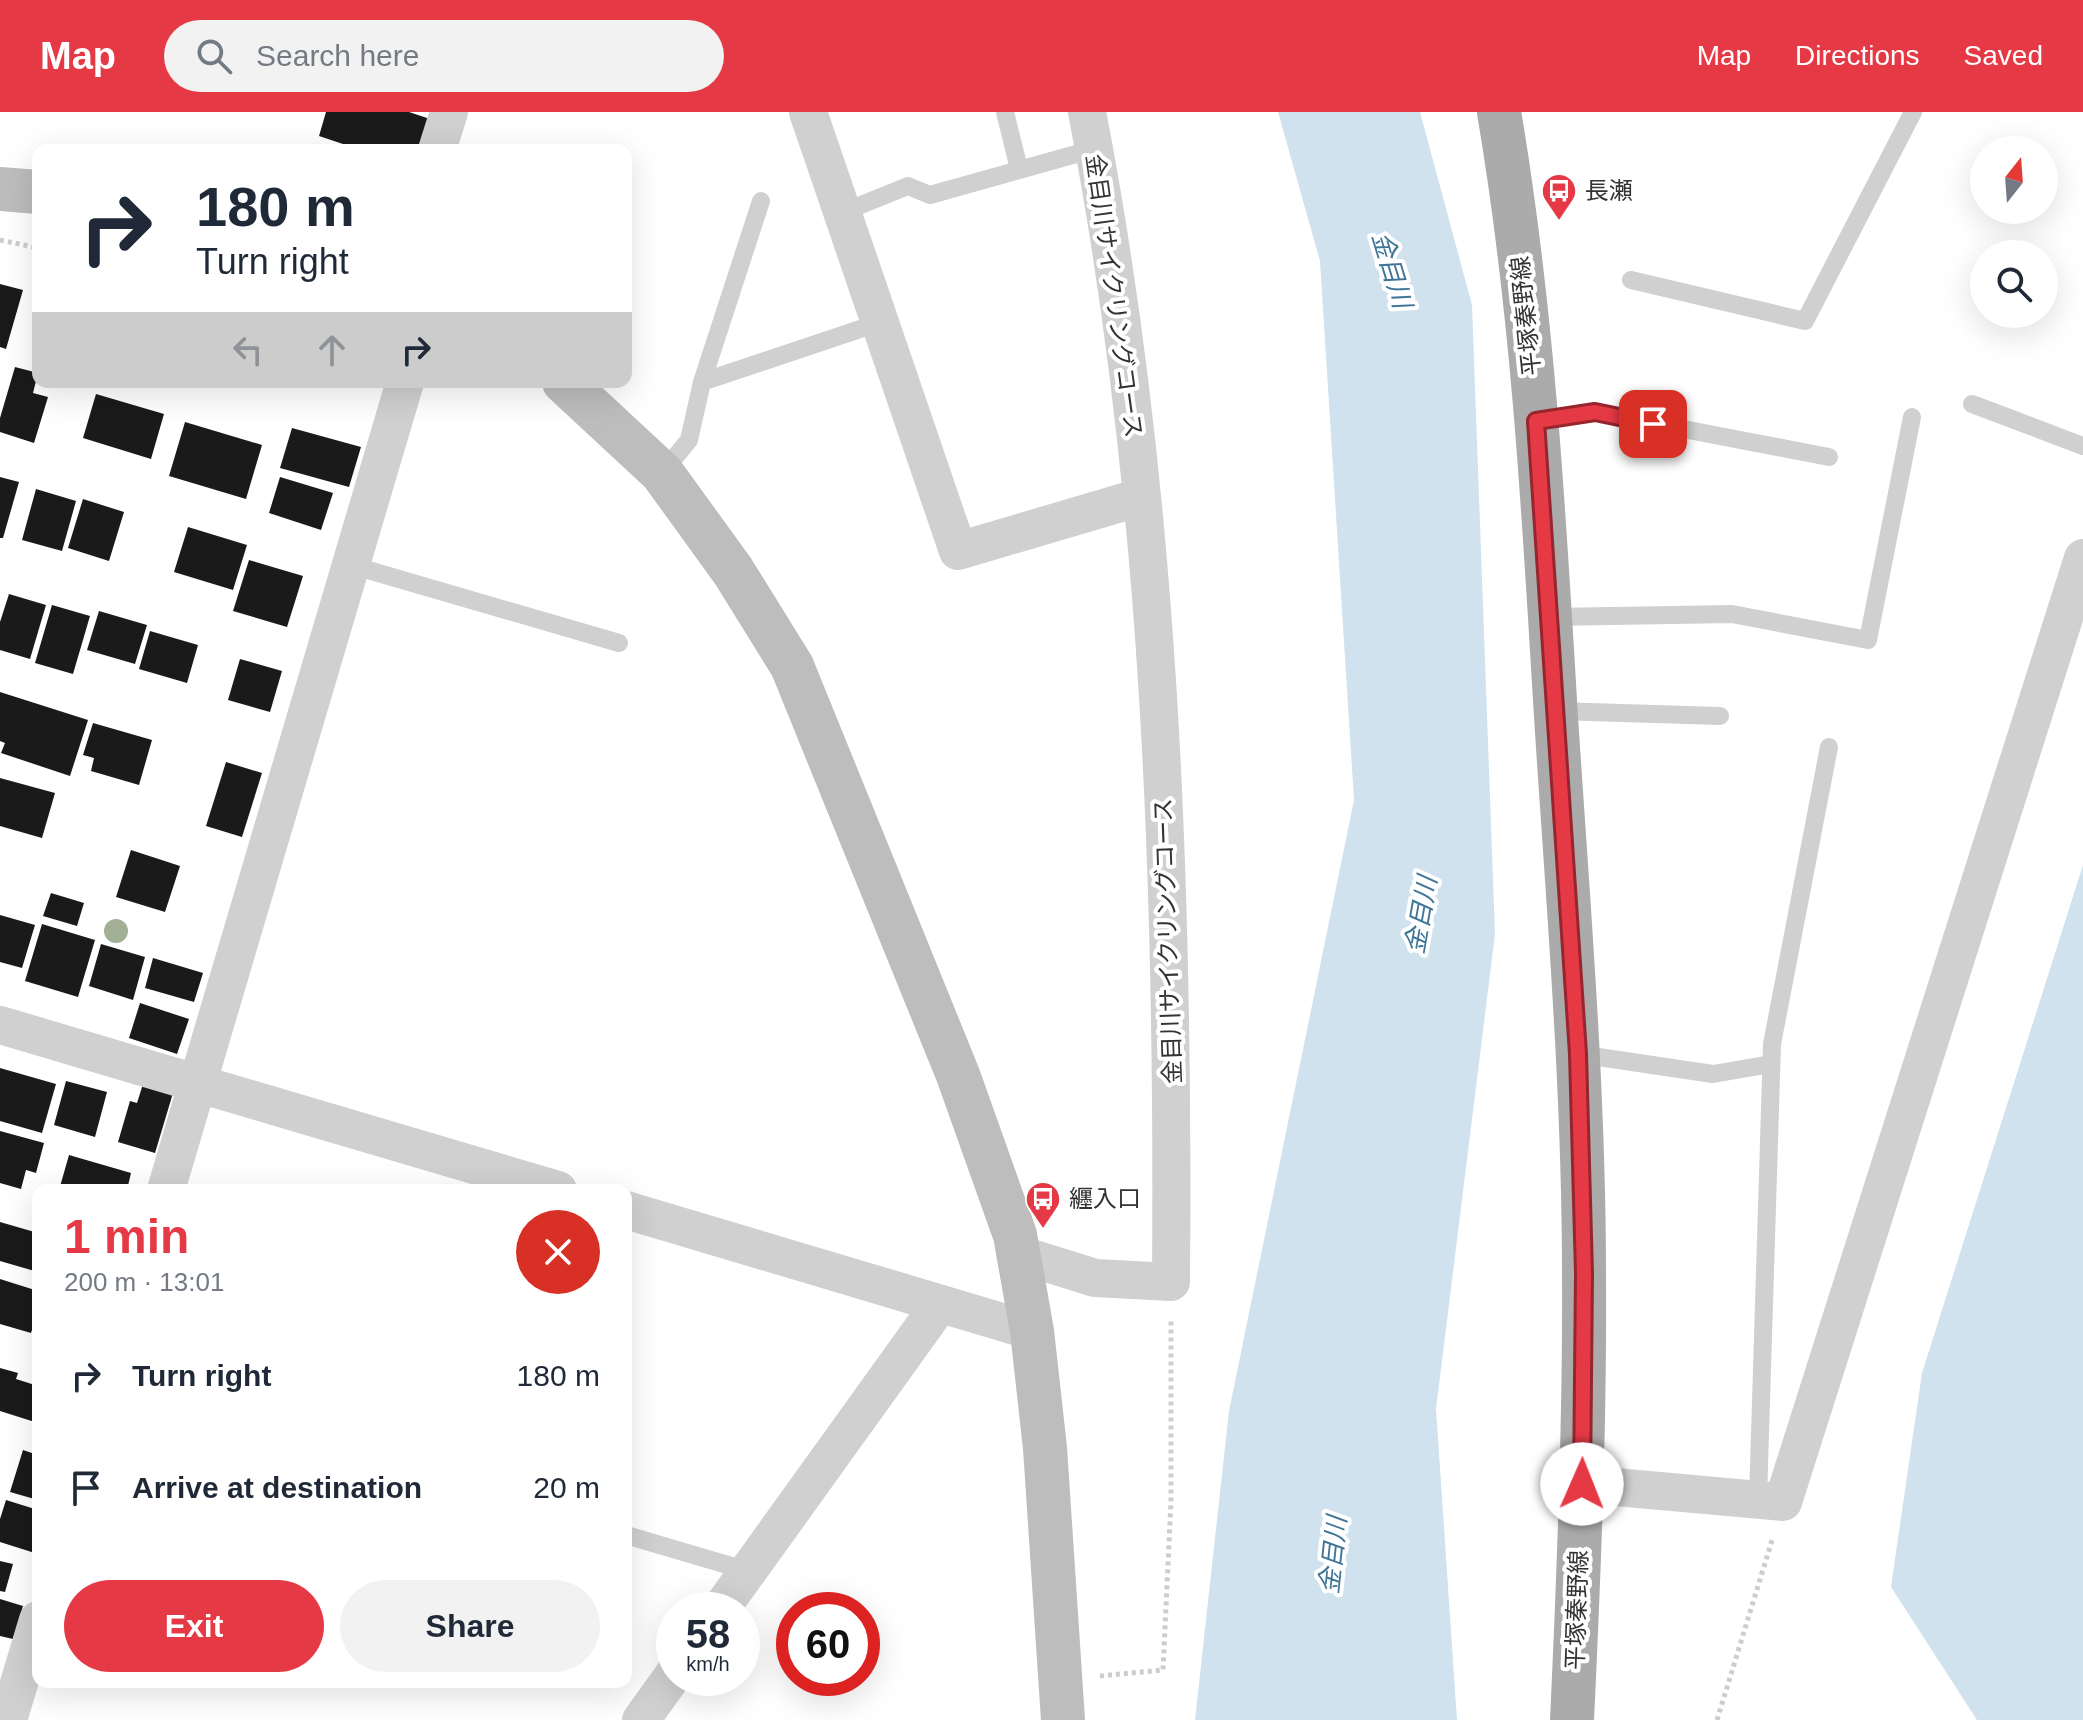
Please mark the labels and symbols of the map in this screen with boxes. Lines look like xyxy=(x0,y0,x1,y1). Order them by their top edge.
north arrow xyxy=(1970,136,2058,224)
street label: 金目川サイクリングコース xyxy=(1081,152,1148,440)
bus stop icon: 長瀬 xyxy=(1540,172,1578,222)
place label: 長瀬 xyxy=(1585,177,1633,204)
water label: 金目川 xyxy=(1366,228,1419,315)
street label: 平塚秦野線 xyxy=(1506,255,1545,377)
pin xyxy=(1619,390,1687,458)
street label: 金目川サイクリングコース xyxy=(1149,797,1186,1085)
water label: 金目川 xyxy=(1399,871,1443,956)
bus stop icon: 纒入口 xyxy=(1024,1180,1062,1230)
place label: 纒入口 xyxy=(1069,1185,1141,1212)
position arrow xyxy=(1540,1442,1624,1526)
water label: 金目川 xyxy=(1314,1512,1352,1595)
street label: 平塚秦野線 xyxy=(1561,1550,1592,1670)
speed limit sign: 60 xyxy=(776,1592,880,1696)

